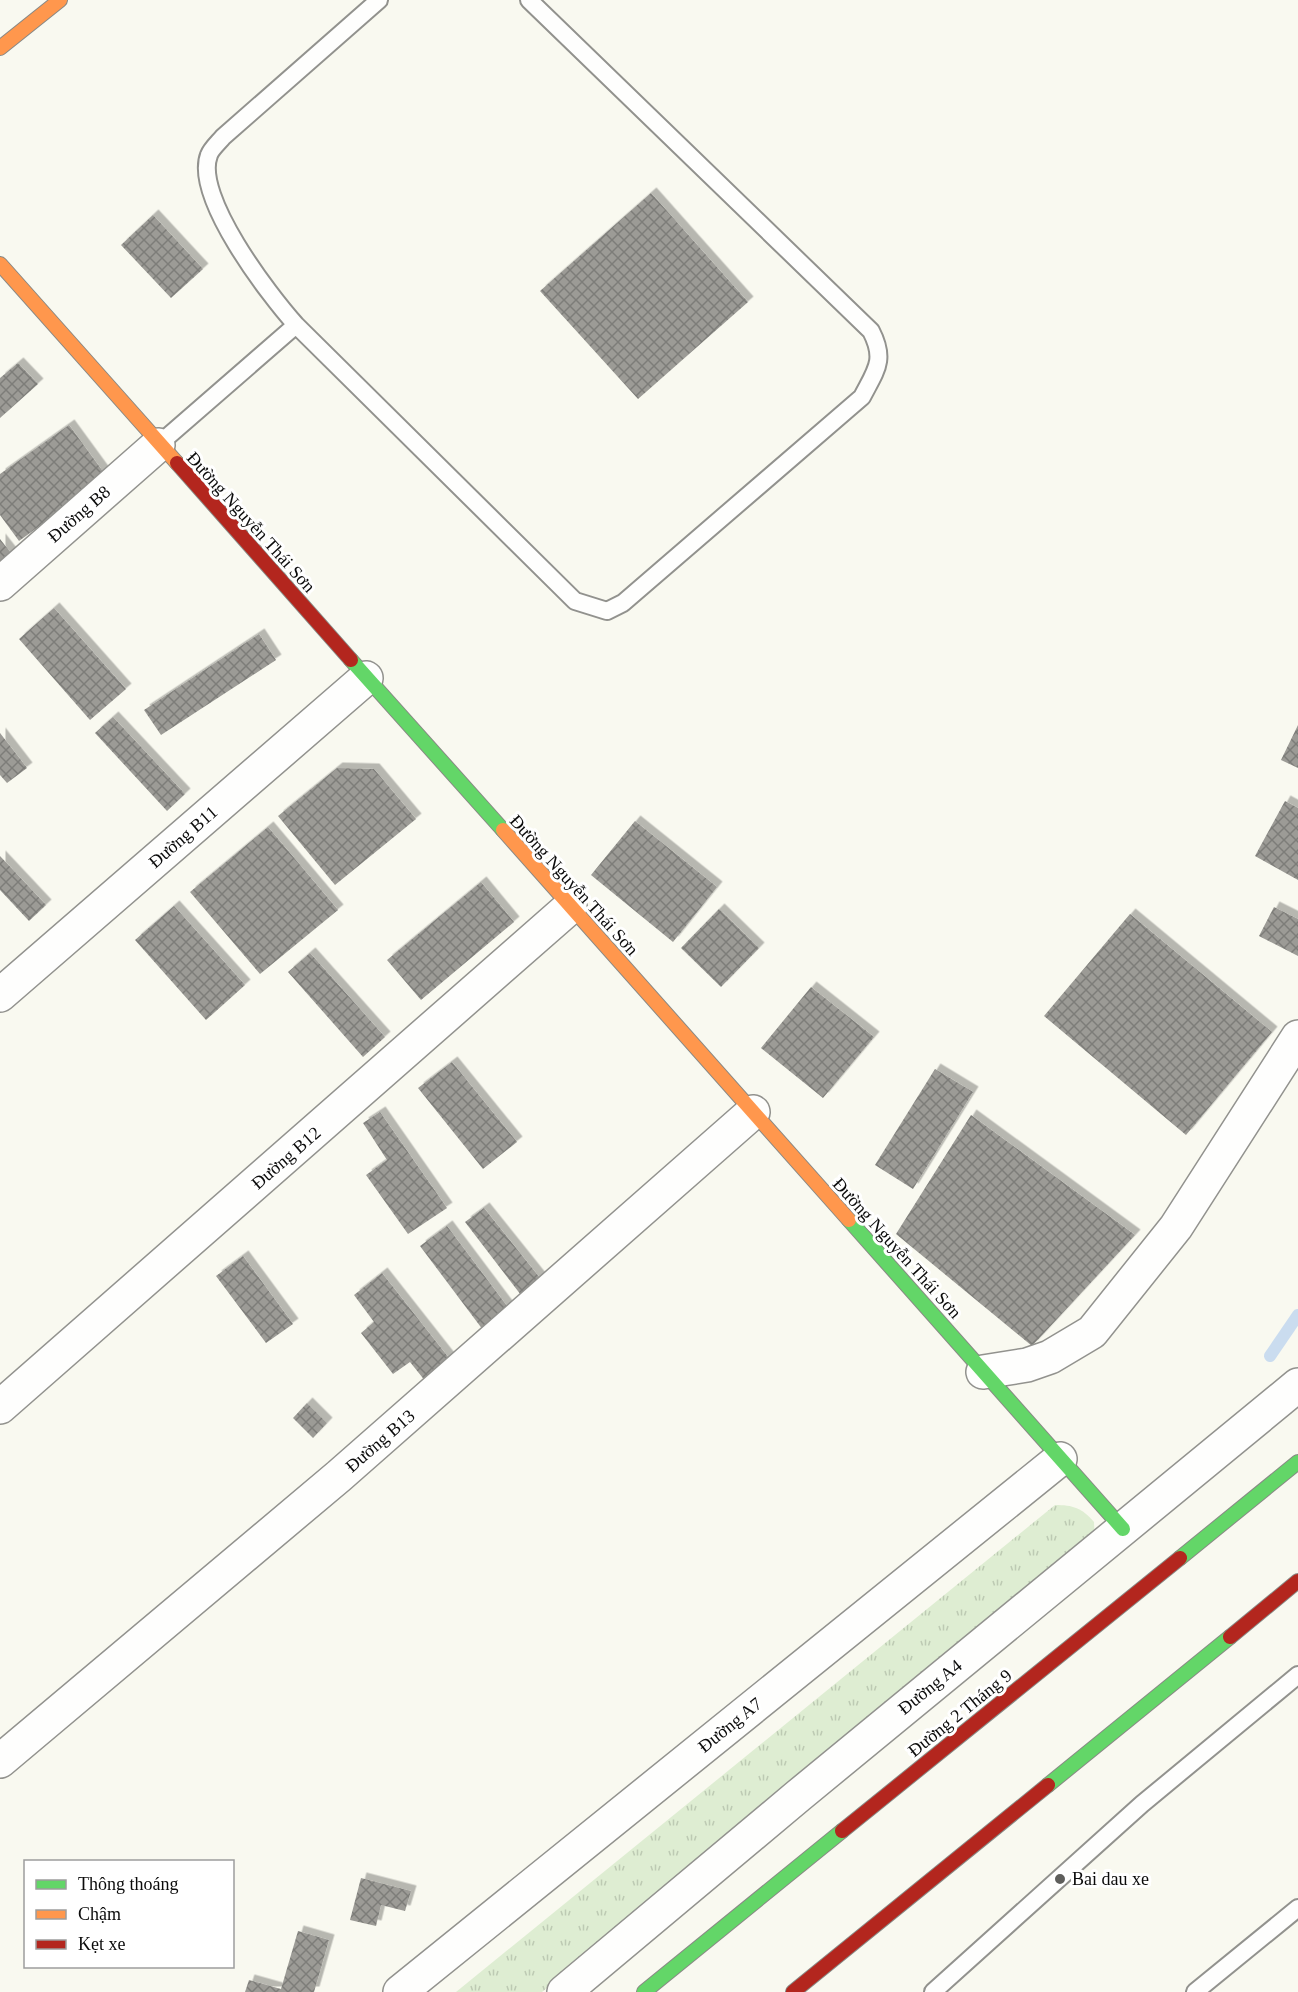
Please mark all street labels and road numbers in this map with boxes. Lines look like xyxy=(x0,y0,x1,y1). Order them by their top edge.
street label: Đường Nguyễn Thái Sơn xyxy=(183,448,319,596)
street label: Đường B8 xyxy=(44,482,114,546)
street label: Đường B11 xyxy=(145,802,221,872)
street label: Đường Nguyễn Thái Sơn xyxy=(506,811,642,959)
street label: Đường B12 xyxy=(247,1123,325,1193)
street label: Đường Nguyễn Thái Sơn xyxy=(829,1174,965,1322)
street label: Đường B13 xyxy=(341,1406,419,1476)
street label: Đường A4 xyxy=(894,1655,966,1719)
street label: Đường 2 Tháng 9 xyxy=(904,1665,1016,1761)
street label: Đường A7 xyxy=(694,1693,766,1757)

